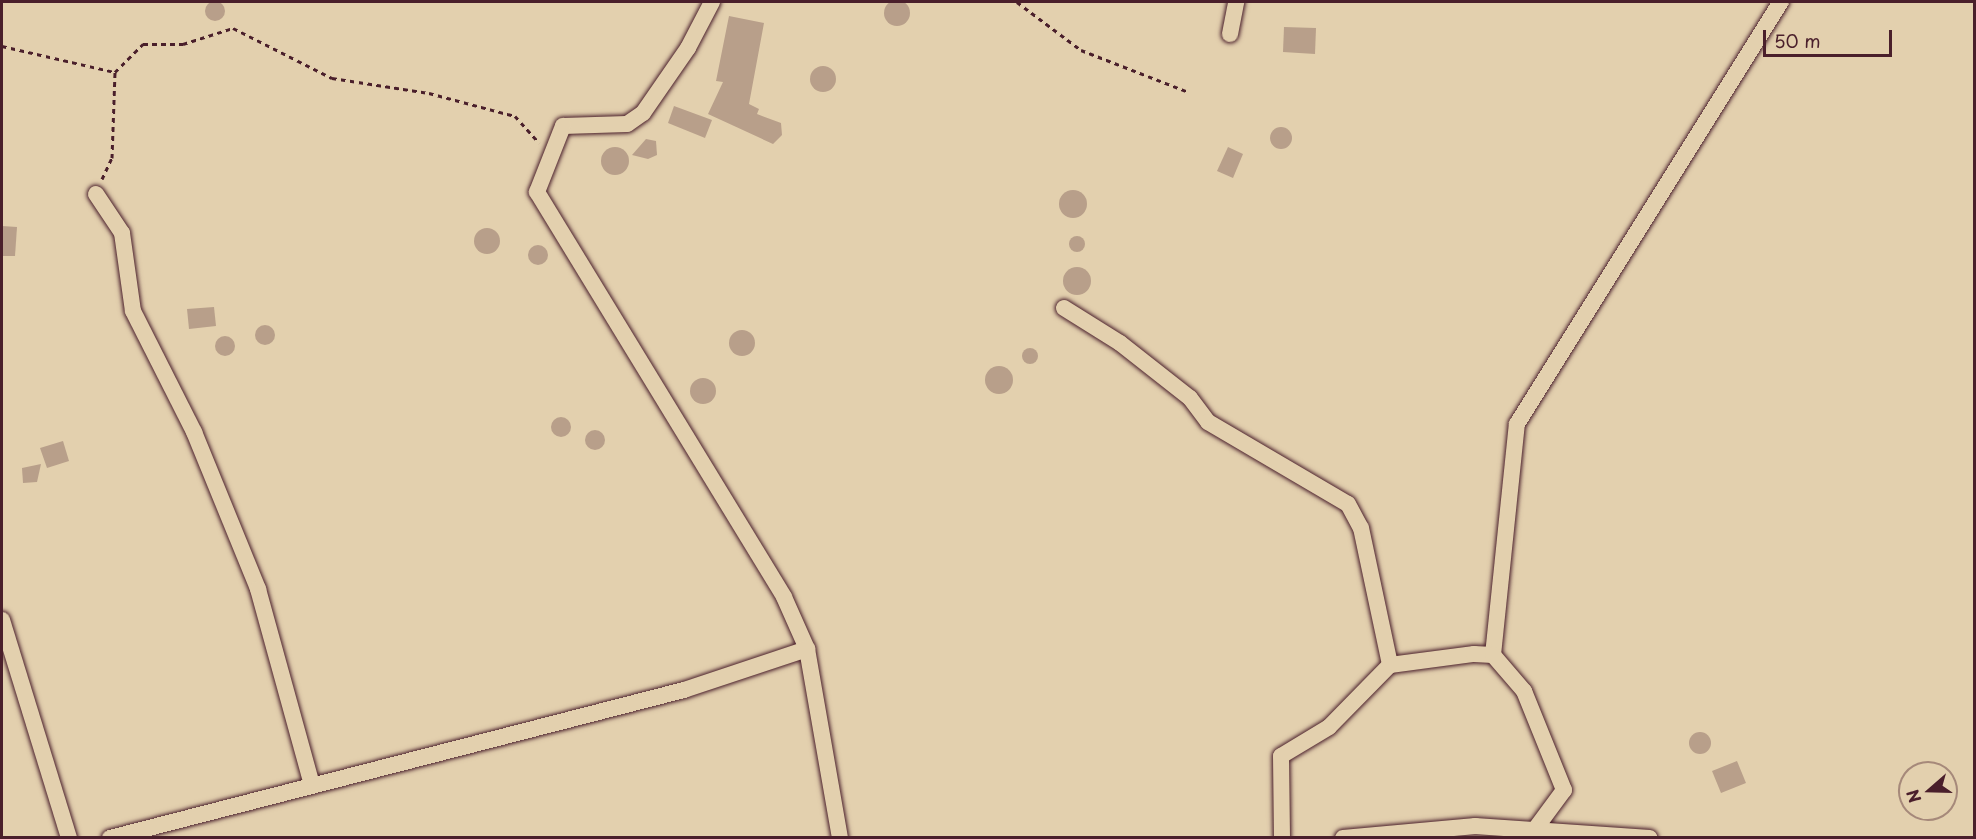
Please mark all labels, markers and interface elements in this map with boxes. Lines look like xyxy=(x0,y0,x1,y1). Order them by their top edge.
scale bar xyxy=(1766,18,1895,56)
text: 50 m xyxy=(1774,27,1821,54)
north arrow xyxy=(1898,761,1958,821)
text: N xyxy=(1900,786,1926,807)

